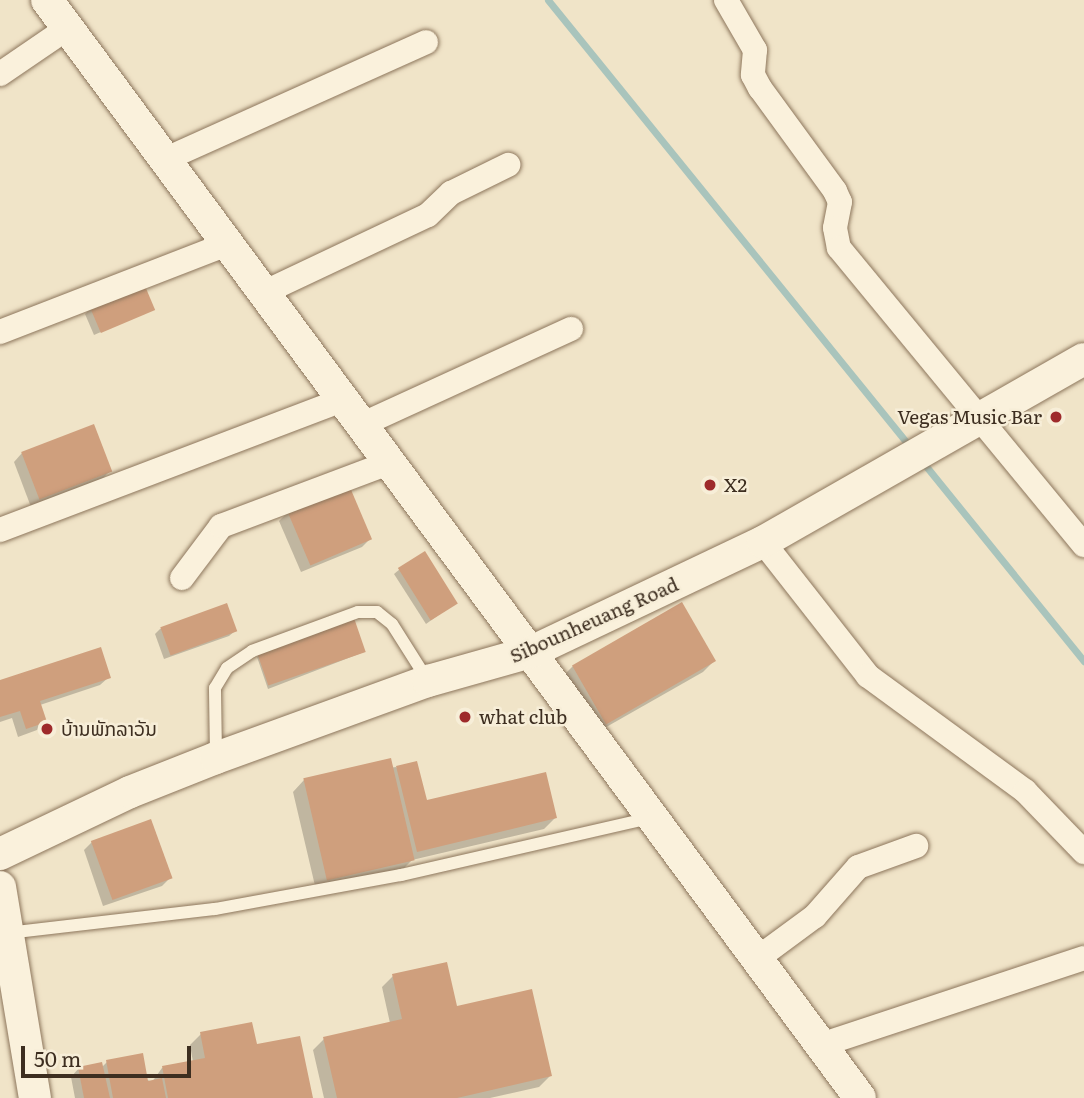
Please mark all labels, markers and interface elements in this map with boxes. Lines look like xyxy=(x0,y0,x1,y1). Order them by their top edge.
place label: Vegas Music Bar xyxy=(897,406,1042,428)
marker: Vegas Music Bar xyxy=(1048,409,1064,425)
place label: X2 xyxy=(724,474,747,496)
marker: X2 xyxy=(702,477,718,493)
street label: Sibounheuang Road xyxy=(506,573,682,667)
place label: what club xyxy=(479,706,567,728)
marker: what club xyxy=(457,709,473,725)
place label: ບ້ານພັກລາວັນ xyxy=(61,718,157,740)
marker: ບ້ານພັກລາວັນ xyxy=(39,721,55,737)
scale bar xyxy=(24,1032,194,1076)
text: 50 m xyxy=(34,1042,81,1073)

